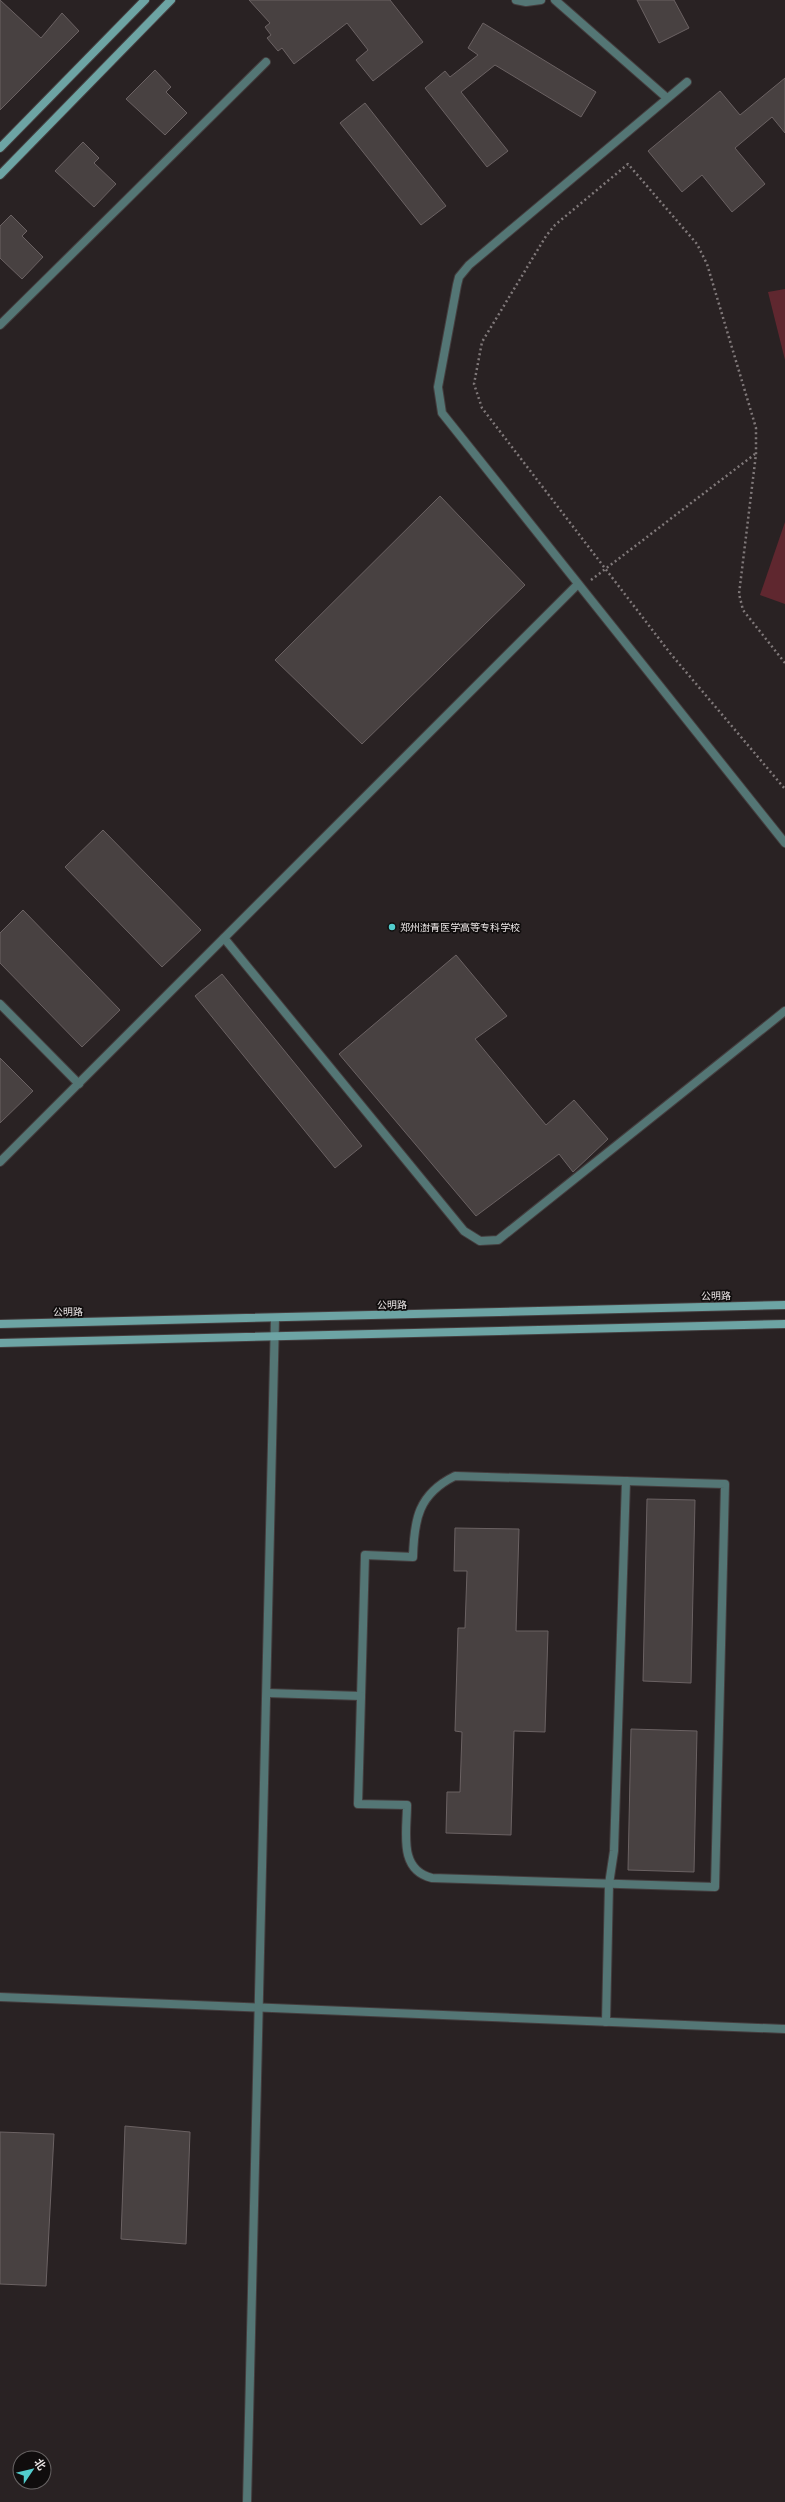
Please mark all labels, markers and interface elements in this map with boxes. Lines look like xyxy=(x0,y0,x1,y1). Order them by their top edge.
marker: 郑州澍青医学高等专科学校 xyxy=(387,922,397,932)
place label: 郑州澍青医学高等专科学校 xyxy=(400,922,520,933)
street label: 公明路 xyxy=(701,1290,731,1302)
street label: 公明路 xyxy=(377,1299,407,1311)
street label: 公明路 xyxy=(53,1306,83,1318)
north arrow xyxy=(12,2450,52,2490)
text: 北 xyxy=(31,2456,48,2473)

